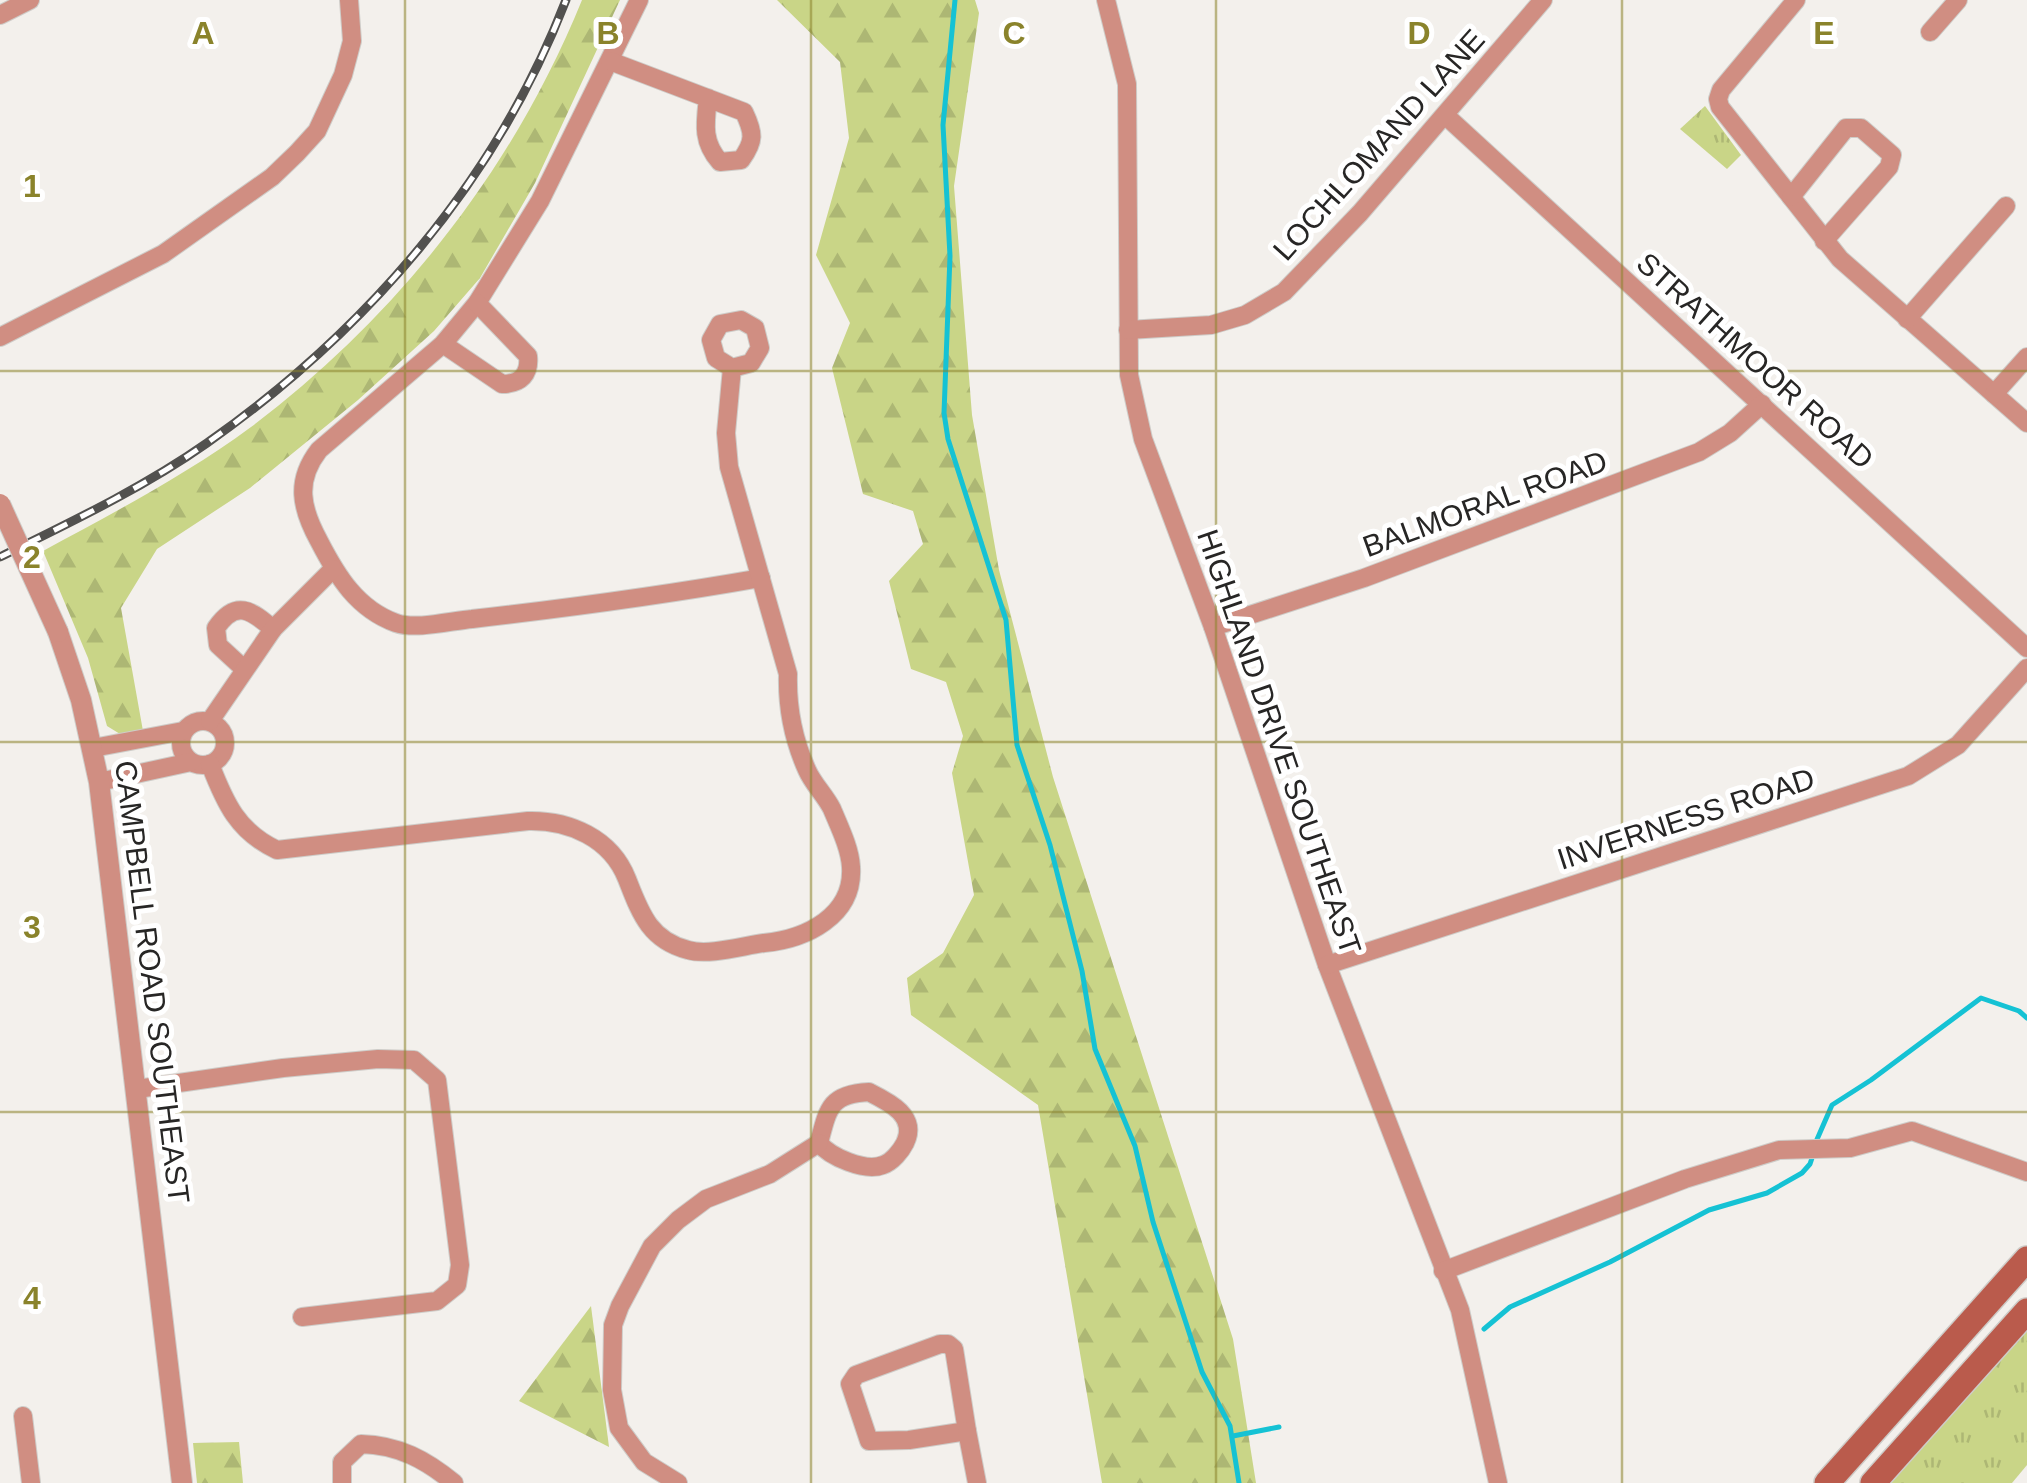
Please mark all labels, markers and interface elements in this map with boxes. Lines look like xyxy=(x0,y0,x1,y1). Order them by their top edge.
text: A xyxy=(191,15,215,51)
text: B xyxy=(596,15,620,51)
text: C xyxy=(1002,15,1026,51)
text: E xyxy=(1813,15,1835,51)
street label: LOCHLOMAND LANE xyxy=(1266,22,1492,268)
text: 1 xyxy=(23,168,41,204)
street label: STRATHMOOR ROAD xyxy=(1631,246,1880,475)
street label: BALMORAL ROAD xyxy=(1358,444,1611,563)
street label: HIGHLAND DRIVE SOUTHEAST xyxy=(1191,525,1368,958)
text: 2 xyxy=(23,539,41,575)
street label: CAMPBELL ROAD SOUTHEAST xyxy=(109,759,196,1205)
street label: INVERNESS ROAD xyxy=(1553,761,1819,876)
text: 3 xyxy=(23,909,41,945)
text: 4 xyxy=(23,1280,41,1316)

